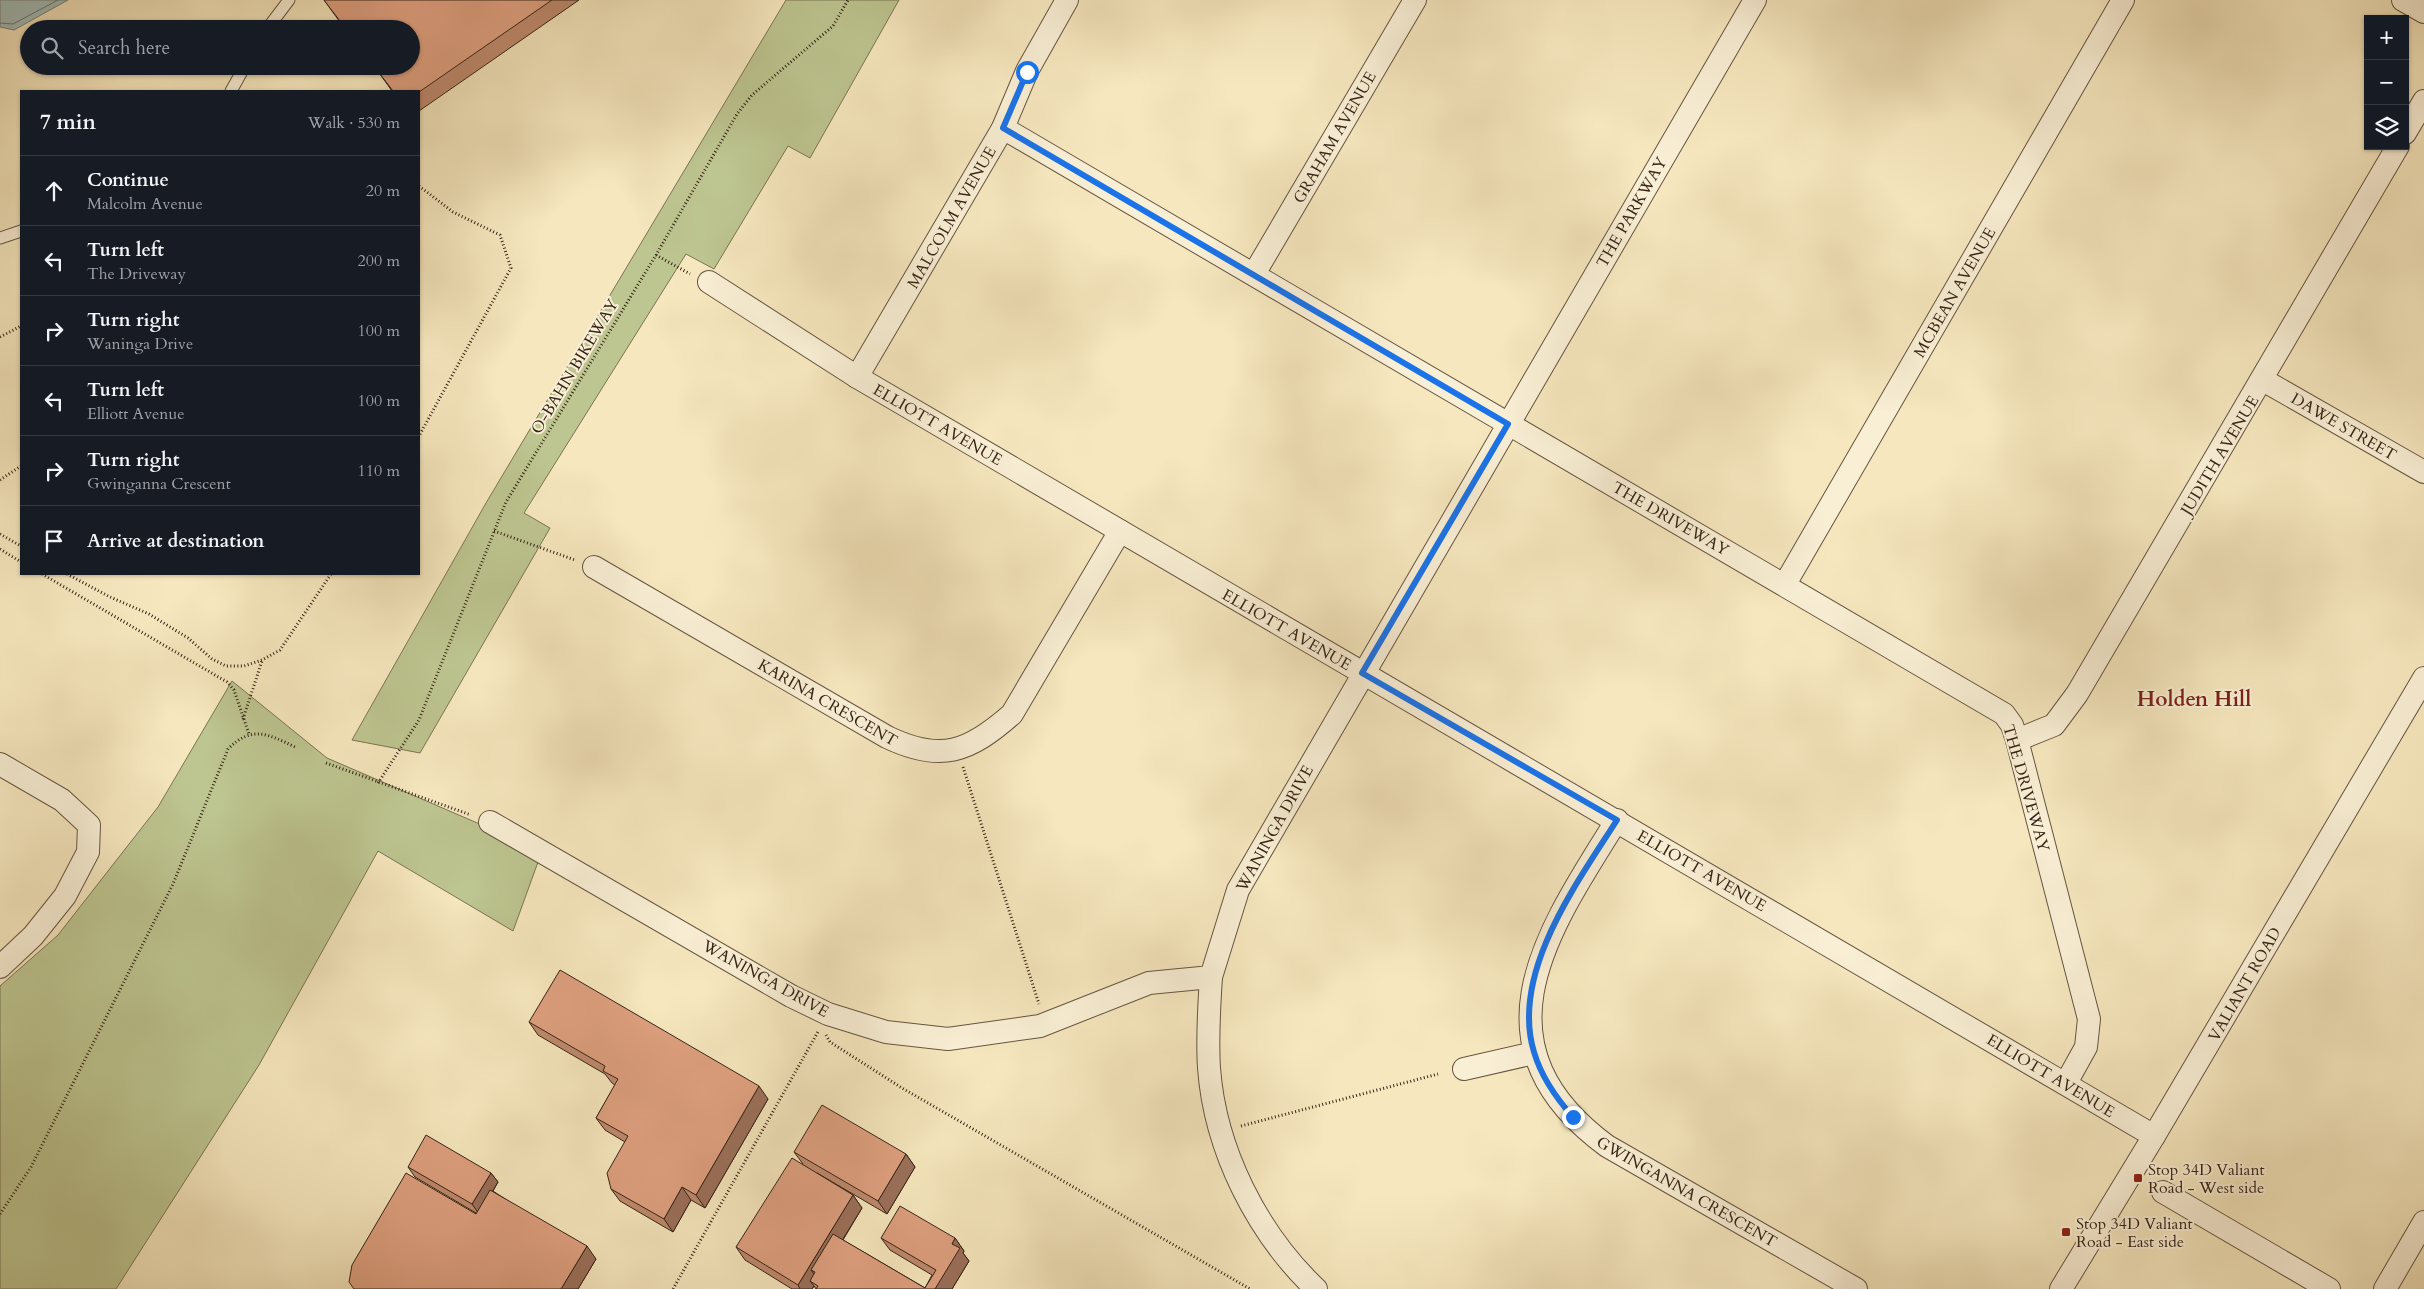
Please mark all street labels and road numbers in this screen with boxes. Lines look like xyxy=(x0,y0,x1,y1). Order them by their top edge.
street label: GRAHAM AVENUE xyxy=(1288,67,1382,207)
street label: MALCOLM AVENUE xyxy=(902,142,1002,293)
street label: THE PARKWAY xyxy=(1591,153,1672,272)
street label: MCBEAN AVENUE xyxy=(1909,223,2001,362)
street label: O-BAHN BIKEWAY xyxy=(526,295,624,438)
street label: ELLIOTT AVENUE xyxy=(869,379,1006,471)
street label: DAWE STREET xyxy=(2287,388,2401,466)
street label: JUDITH AVENUE xyxy=(2174,391,2264,521)
street label: THE DRIVEWAY xyxy=(1608,476,1733,561)
street label: ELLIOTT AVENUE xyxy=(1218,584,1355,676)
street label: KARINA CRESCENT xyxy=(754,654,902,752)
street label: THE DRIVEWAY xyxy=(1997,722,2055,855)
street label: WANINGA DRIVE xyxy=(1231,761,1319,897)
street label: ELLIOTT AVENUE xyxy=(1633,825,1770,917)
street label: VALIANT ROAD xyxy=(2203,923,2287,1046)
street label: WANINGA DRIVE xyxy=(697,935,833,1023)
street label: ELLIOTT AVENUE xyxy=(1982,1029,2119,1123)
street label: GWINGANNA CRESCENT xyxy=(1592,1131,1781,1253)

